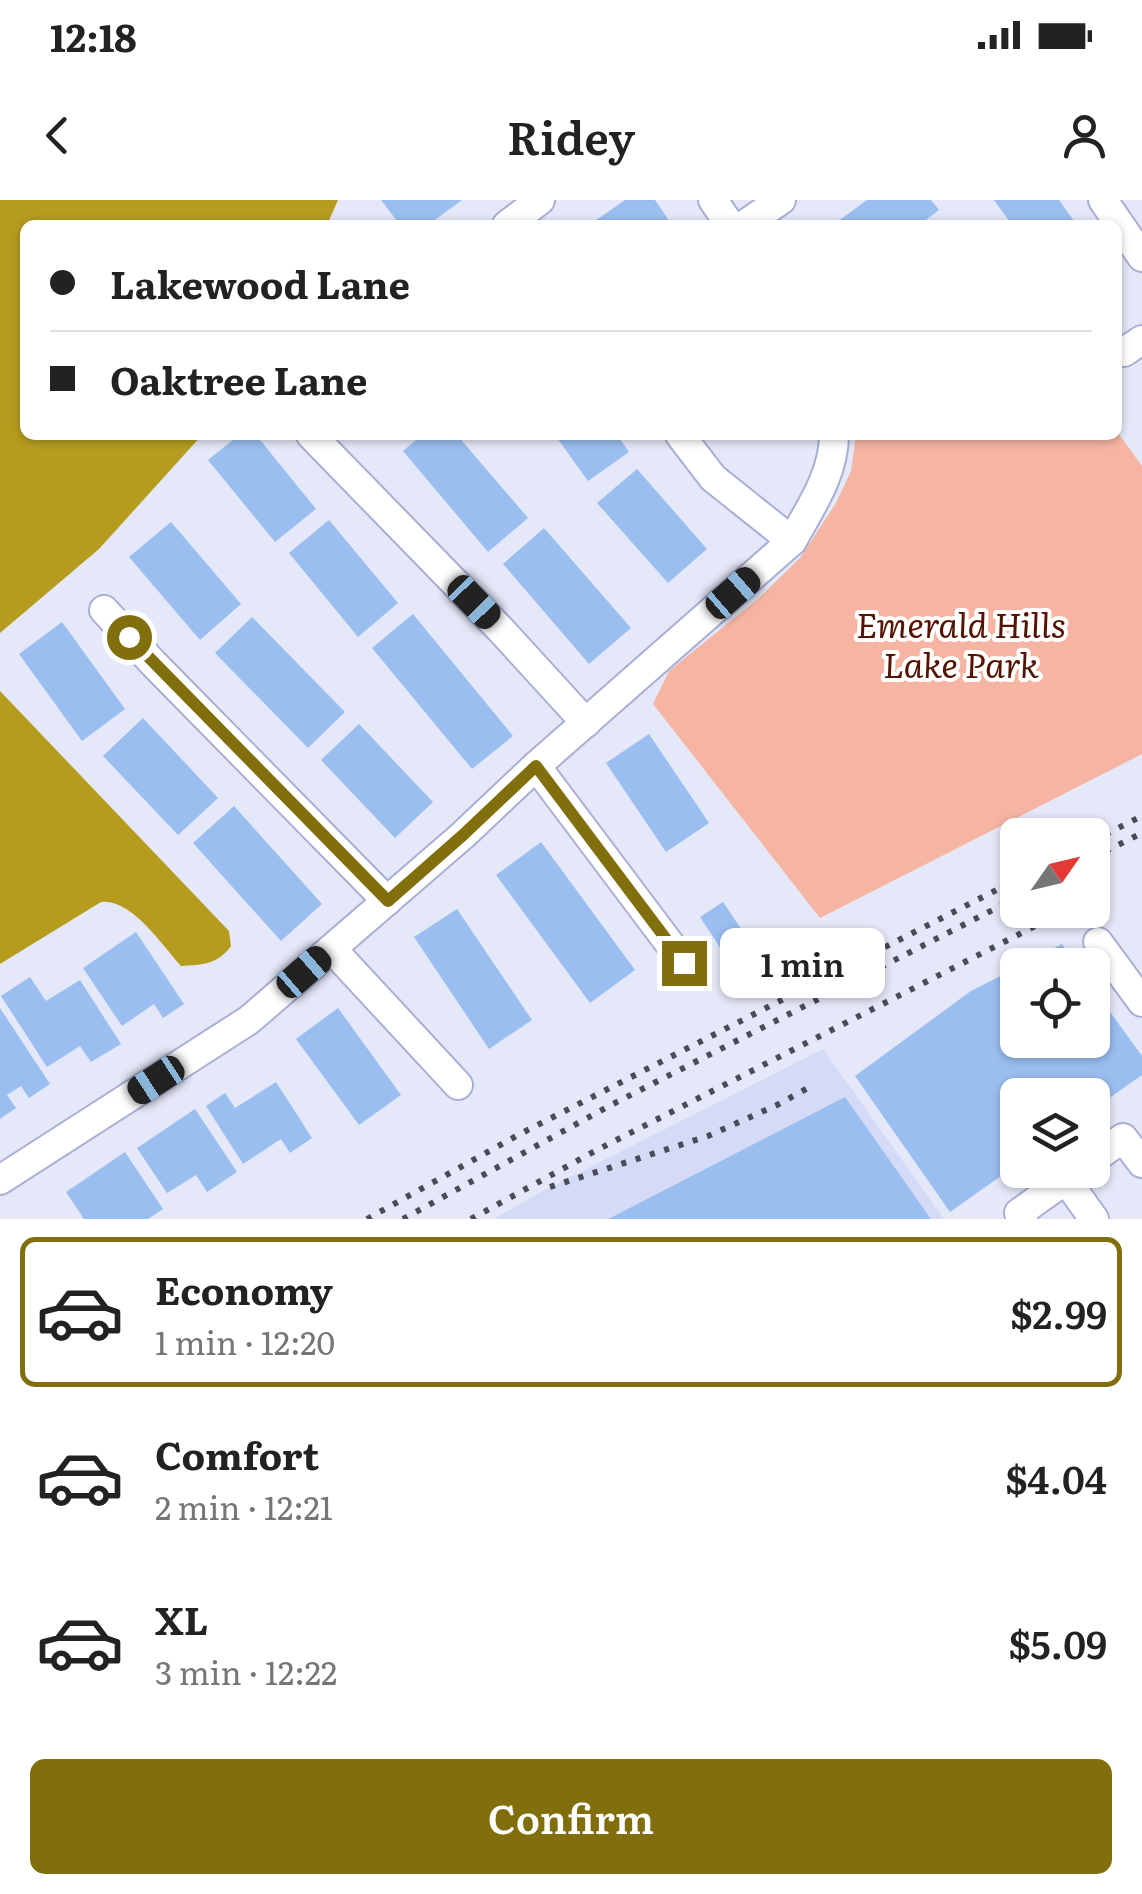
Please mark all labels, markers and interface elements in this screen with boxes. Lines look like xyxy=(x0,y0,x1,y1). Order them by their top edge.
text: 12:18 xyxy=(50,7,137,64)
text: Ridey xyxy=(507,102,635,169)
icon: back xyxy=(30,108,85,163)
icon: person xyxy=(1057,108,1112,163)
text: Lakewood Lane xyxy=(110,254,410,311)
text: Oaktree Lane xyxy=(110,350,367,407)
car xyxy=(701,562,765,624)
car xyxy=(442,570,506,634)
park label: Emerald Hills Lake Park xyxy=(856,597,1066,689)
route start xyxy=(107,615,152,660)
north arrow xyxy=(1000,818,1110,928)
map controls xyxy=(1000,818,1110,1188)
callout: 1 min xyxy=(719,928,884,998)
text: 1 min xyxy=(760,939,845,987)
car xyxy=(272,941,336,1003)
route end xyxy=(662,941,707,986)
button: locate xyxy=(1000,948,1110,1058)
car xyxy=(123,1051,189,1109)
button: layers xyxy=(1000,1078,1110,1188)
text: Economy xyxy=(155,1260,333,1317)
icon: car xyxy=(35,1267,125,1357)
text: $2.99 xyxy=(1010,1284,1107,1341)
text: 1 min · 12:20 xyxy=(155,1317,335,1365)
text: Comfort xyxy=(155,1425,319,1482)
icon: car xyxy=(35,1432,125,1522)
text: $4.04 xyxy=(1005,1449,1107,1506)
text: 2 min · 12:21 xyxy=(155,1482,333,1530)
text: XL xyxy=(155,1590,208,1647)
icon: car xyxy=(35,1597,125,1687)
text: $5.09 xyxy=(1008,1614,1107,1671)
text: 3 min · 12:22 xyxy=(155,1647,337,1695)
button: Confirm xyxy=(30,1759,1112,1874)

